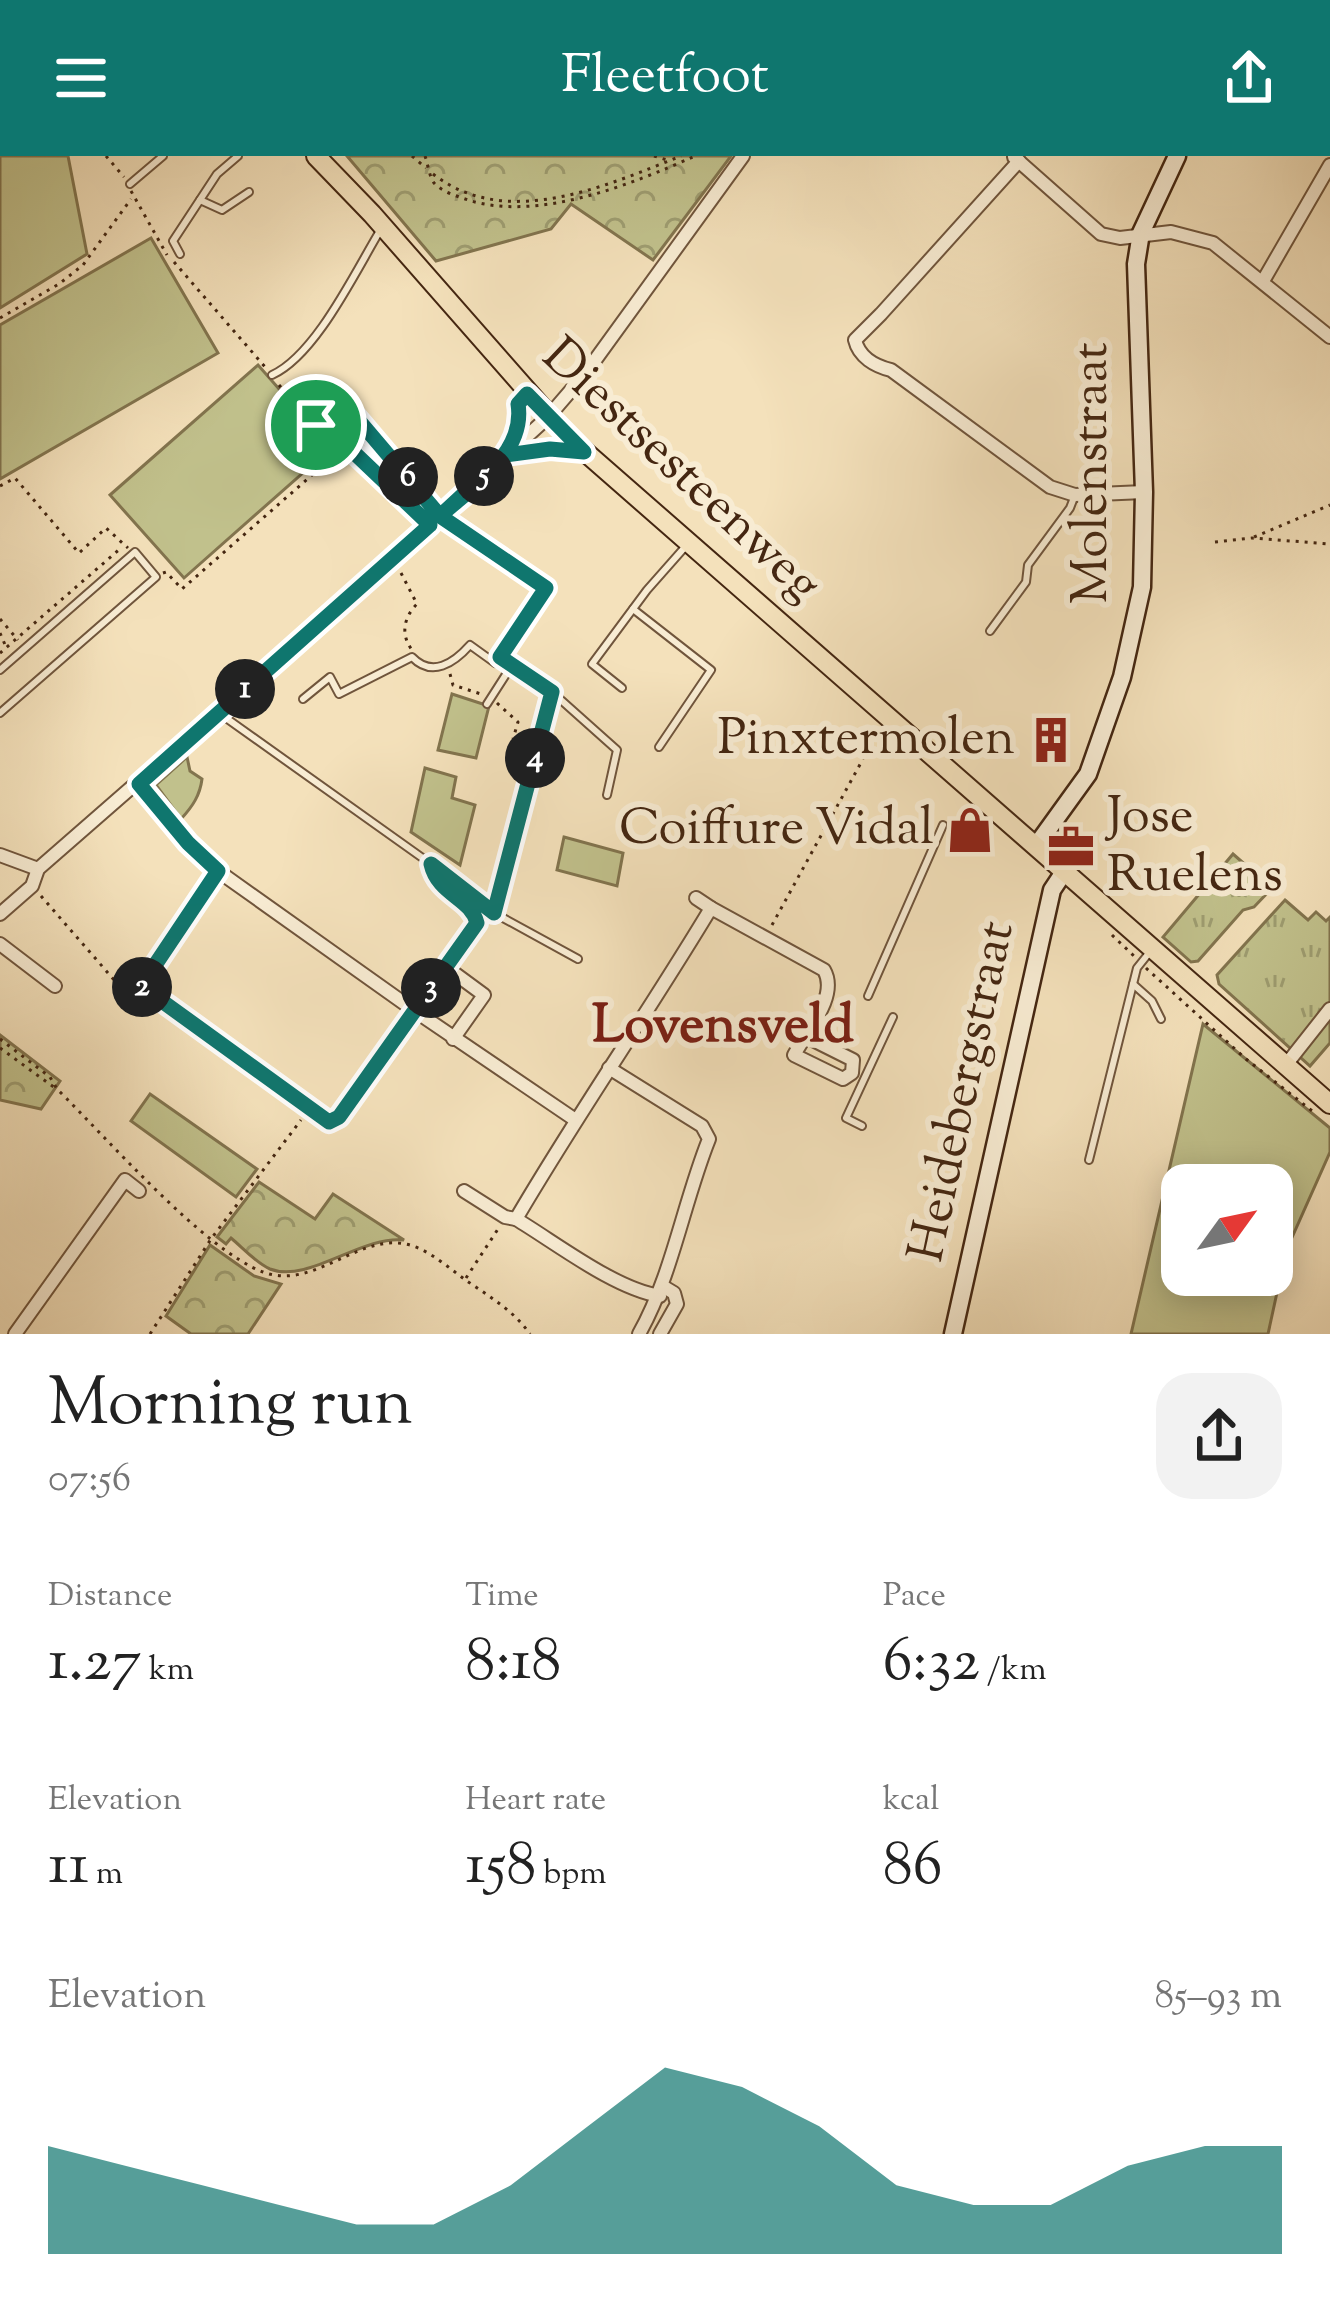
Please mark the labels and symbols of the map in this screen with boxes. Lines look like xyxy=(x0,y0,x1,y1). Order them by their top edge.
street label: Diestsesteenweg xyxy=(524,323,836,621)
street label: Molenstraat xyxy=(1057,342,1130,604)
pin xyxy=(265,374,367,476)
pin: 5 xyxy=(454,446,514,506)
pin: 6 xyxy=(378,447,438,507)
pin: 1 xyxy=(215,659,275,719)
place label: Pinxtermolen xyxy=(718,704,1015,777)
building icon: Pinxtermolen xyxy=(1026,715,1076,765)
pin: 4 xyxy=(505,728,565,788)
place label: Jose Ruelens xyxy=(1104,782,1283,914)
place label: Coiffure Vidal xyxy=(619,794,934,867)
shop icon: Coiffure Vidal xyxy=(945,805,995,855)
office icon: Jose Ruelens xyxy=(1046,822,1096,872)
street label: Heidebergstraat xyxy=(892,915,1036,1269)
pin: 2 xyxy=(112,957,172,1017)
pin: 3 xyxy=(401,958,461,1018)
district label: Lovensveld xyxy=(592,989,855,1067)
north arrow xyxy=(1161,1164,1293,1296)

